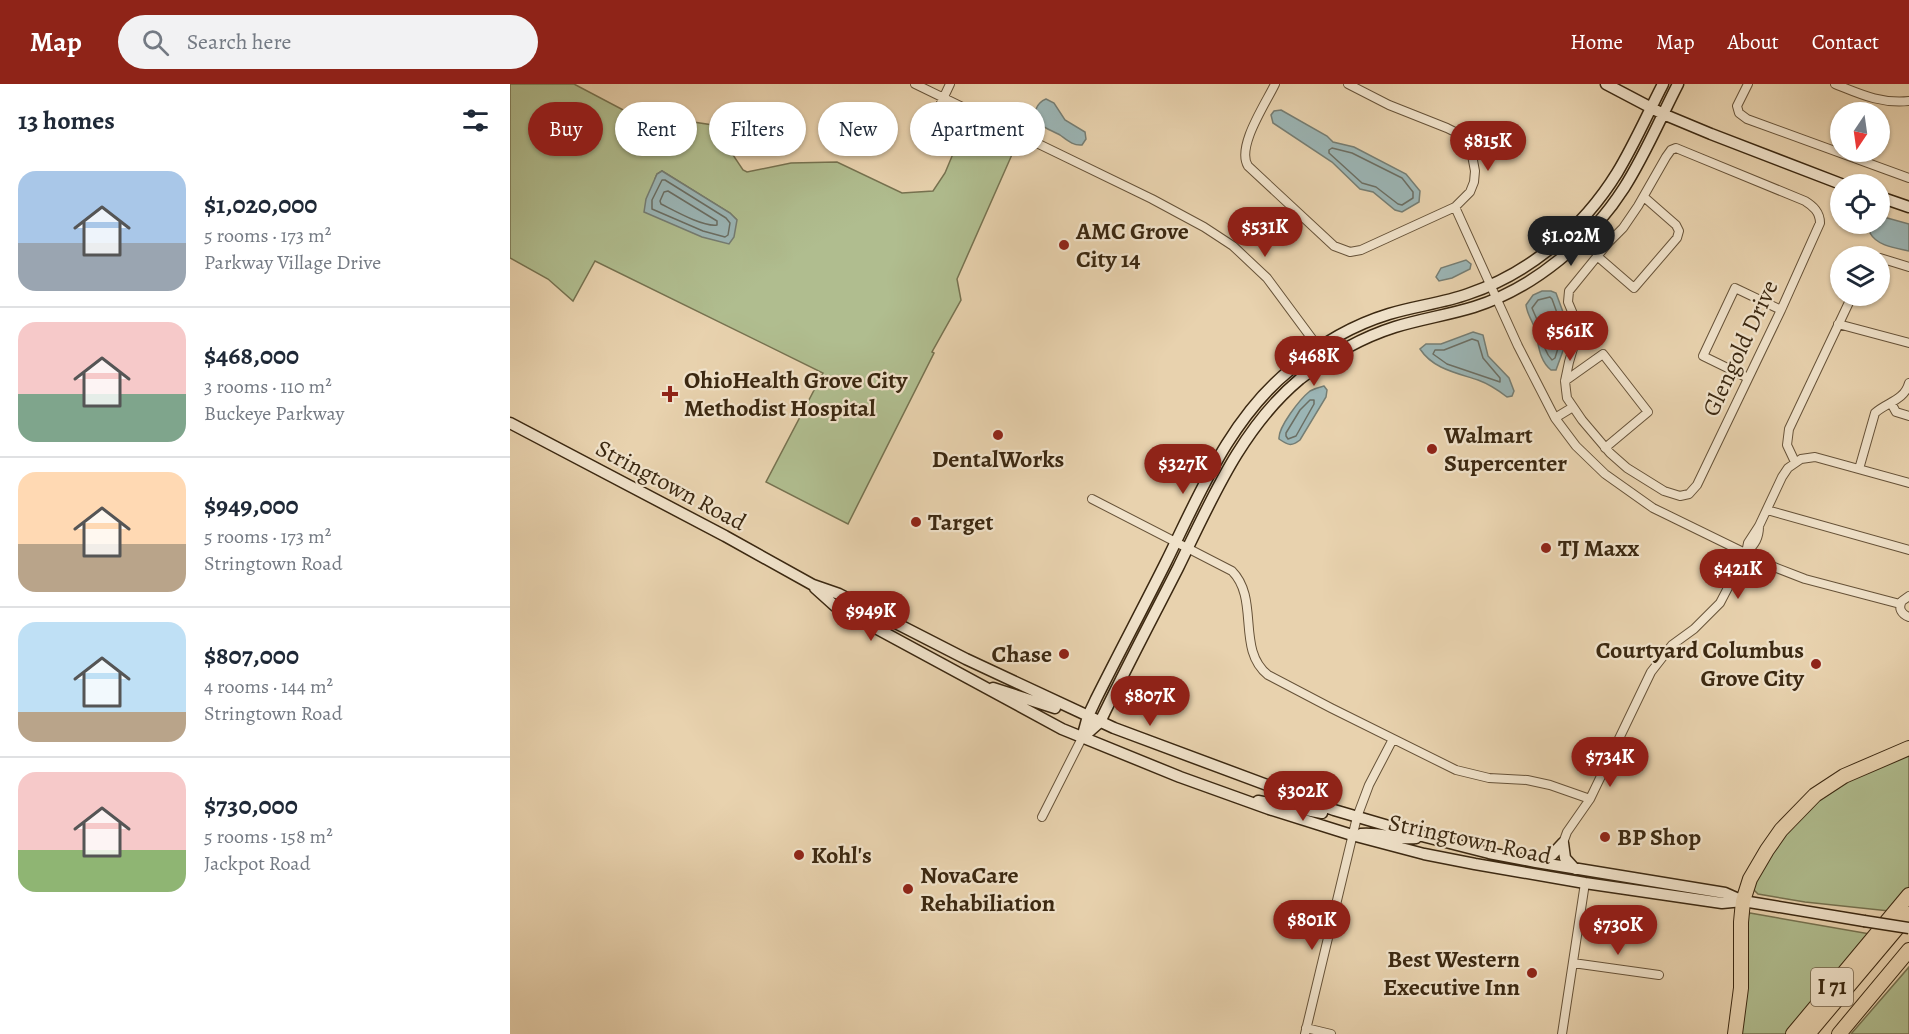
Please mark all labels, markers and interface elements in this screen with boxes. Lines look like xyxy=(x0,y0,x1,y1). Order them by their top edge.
search box xyxy=(118,15,538,69)
text: Map xyxy=(30,23,82,61)
icon: search xyxy=(139,26,172,59)
text: Search here xyxy=(187,27,291,57)
text: Home xyxy=(1570,28,1623,56)
text: Map xyxy=(1656,28,1694,56)
text: About xyxy=(1727,28,1779,56)
text: Contact xyxy=(1812,28,1879,56)
chip: Buy xyxy=(528,102,603,156)
chip: Rent xyxy=(615,102,697,156)
chip: Filters xyxy=(709,102,806,156)
chip: New xyxy=(818,102,898,156)
chip: Apartment xyxy=(910,102,1045,156)
north arrow xyxy=(1830,102,1890,162)
map controls xyxy=(1830,102,1890,306)
text: 13 homes xyxy=(18,103,115,138)
icon: filters xyxy=(459,104,492,137)
pin: $815K xyxy=(1446,121,1530,172)
text: $815K xyxy=(1464,127,1512,154)
button: locate xyxy=(1830,174,1890,234)
text: $1,020,000 xyxy=(204,187,317,222)
icon: home xyxy=(66,195,138,267)
pin: $531K xyxy=(1223,207,1307,258)
text: $531K xyxy=(1242,213,1288,240)
place label: AMC Grove City 14 xyxy=(1075,215,1189,275)
pin: $1.02M xyxy=(1522,216,1620,267)
text: 5 rooms · 173 m² xyxy=(204,222,331,249)
text: $1.02M xyxy=(1542,222,1600,249)
marker: AMC Grove City 14 xyxy=(1057,238,1071,252)
button: layers xyxy=(1830,246,1890,306)
text: Parkway Village Drive xyxy=(204,249,381,276)
street label: Glengold Drive xyxy=(1694,275,1786,421)
pin: $561K xyxy=(1528,311,1612,362)
text: $561K xyxy=(1546,317,1594,344)
pin: $468K xyxy=(1272,336,1356,387)
text: $468,000 xyxy=(204,338,299,373)
text: $468K xyxy=(1289,342,1339,369)
icon: home xyxy=(66,346,138,418)
place label: OhioHealth Grove City Methodist Hospital xyxy=(684,364,908,424)
text: 3 rooms · 110 m² xyxy=(204,373,332,400)
marker: OhioHealth Grove City Methodist Hospital xyxy=(661,385,679,403)
text: Buckeye Parkway xyxy=(204,400,344,427)
place label: Walmart Supercenter xyxy=(1443,419,1567,479)
marker: DentalWorks xyxy=(991,428,1005,442)
street label: Stringtown Road xyxy=(590,432,752,538)
marker: Walmart Supercenter xyxy=(1425,442,1439,456)
place label: DentalWorks xyxy=(932,443,1064,475)
pin: $327K xyxy=(1141,444,1225,495)
text: $327K xyxy=(1158,450,1208,477)
text: $949,000 xyxy=(204,488,299,523)
icon: home xyxy=(66,496,138,568)
place label: Target xyxy=(928,506,993,538)
marker: Target xyxy=(909,515,923,529)
text: 5 rooms · 173 m² xyxy=(204,523,331,550)
place label: TJ Maxx xyxy=(1558,532,1639,564)
marker: TJ Maxx xyxy=(1539,541,1553,555)
pin: $421K xyxy=(1696,549,1780,600)
text: Stringtown Road xyxy=(204,550,342,577)
text: $421K xyxy=(1714,555,1762,582)
pin: $949K xyxy=(829,591,913,642)
text: $949K xyxy=(846,597,896,624)
place label: Courtyard Columbus Grove City xyxy=(1596,634,1805,694)
text: $807,000 xyxy=(204,638,299,673)
place label: Chase xyxy=(992,638,1052,670)
icon: home xyxy=(66,646,138,718)
marker: Chase xyxy=(1057,647,1071,661)
marker: Courtyard Columbus Grove City xyxy=(1809,657,1823,671)
text: 4 rooms · 144 m² xyxy=(204,673,333,700)
pin: $807K xyxy=(1108,676,1192,727)
text: $807K xyxy=(1125,682,1175,709)
text: Stringtown Road xyxy=(204,700,342,727)
pin: $734K xyxy=(1568,737,1652,788)
text: $734K xyxy=(1586,743,1635,770)
pin: $302K xyxy=(1261,771,1345,822)
text: $302K xyxy=(1278,777,1328,804)
text: $730,000 xyxy=(204,788,298,823)
icon: home xyxy=(66,796,138,868)
street label: Stringtown Road xyxy=(1385,806,1555,872)
place label: BP Shop xyxy=(1617,821,1701,853)
text: 5 rooms · 158 m² xyxy=(204,823,333,850)
marker: BP Shop xyxy=(1598,830,1612,844)
place label: Kohl's xyxy=(811,839,872,871)
marker: Kohl's xyxy=(792,848,806,862)
text: Jackpot Road xyxy=(204,850,310,877)
place label: NovaCare Rehabiliation xyxy=(920,859,1056,919)
marker: NovaCare Rehabiliation xyxy=(901,882,915,896)
pin: $801K xyxy=(1270,900,1354,951)
pin: $730K xyxy=(1576,905,1660,956)
text: $801K xyxy=(1287,906,1337,933)
text: $730K xyxy=(1593,911,1643,938)
place label: Best Western Executive Inn xyxy=(1383,943,1521,1003)
marker: Best Western Executive Inn xyxy=(1525,966,1539,980)
road number: I 71 xyxy=(1811,968,1853,1006)

